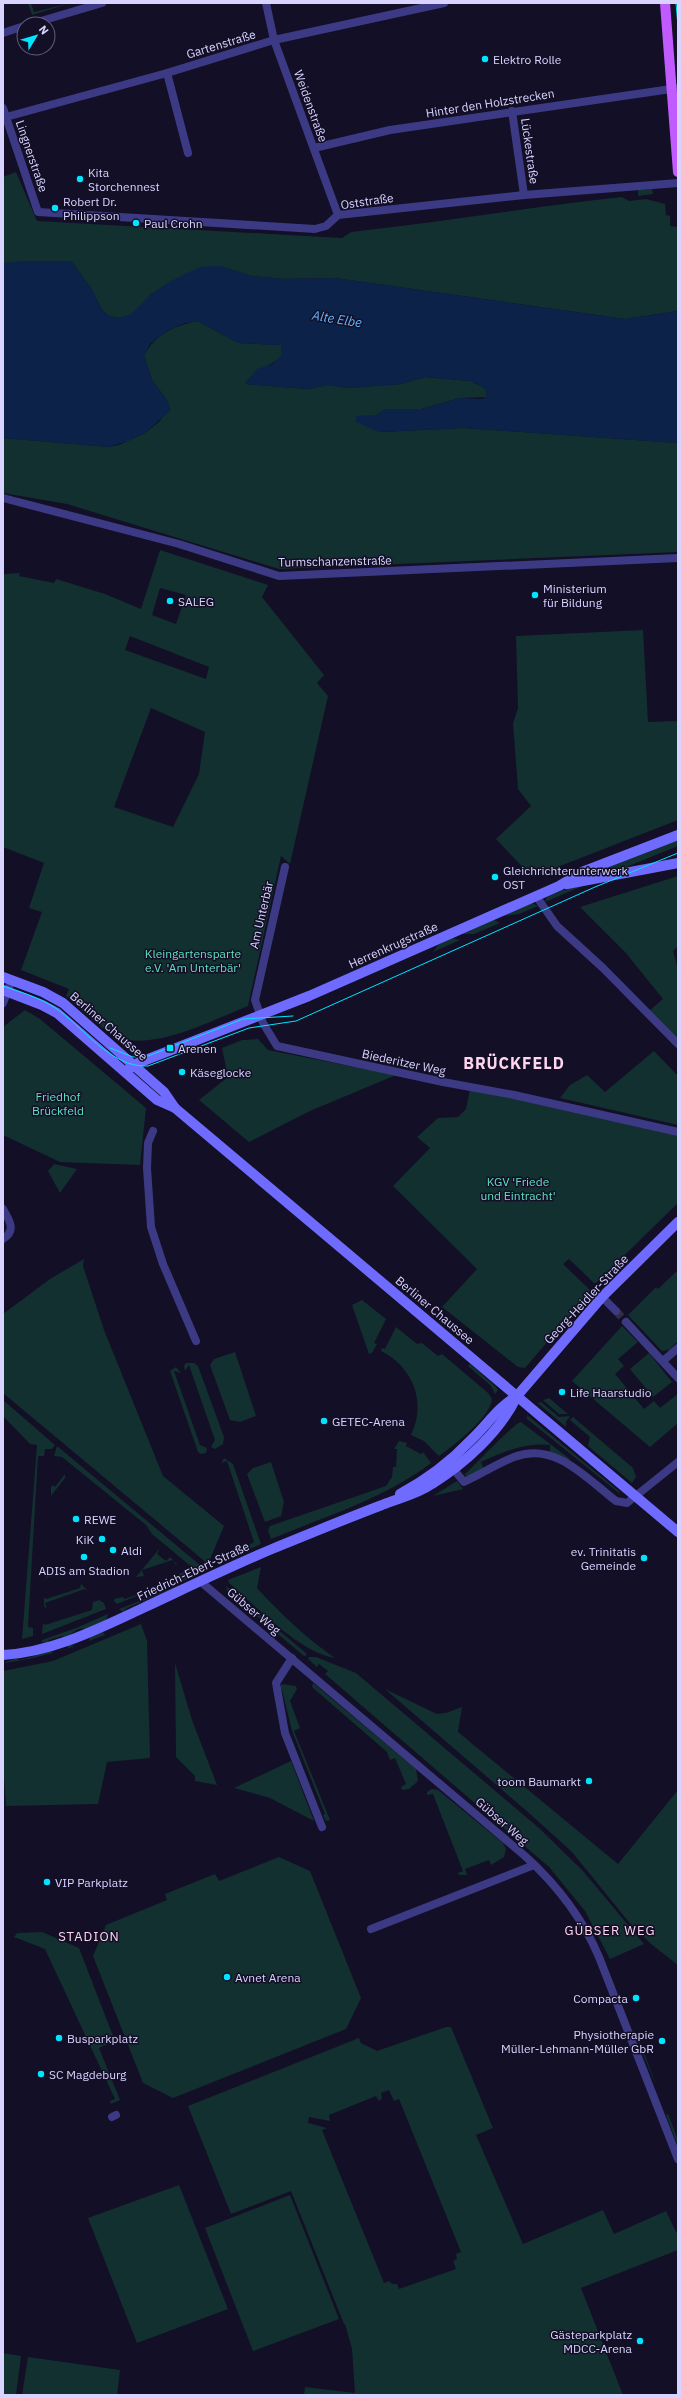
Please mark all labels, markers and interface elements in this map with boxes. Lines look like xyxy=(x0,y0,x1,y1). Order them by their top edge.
north arrow xyxy=(16,16,56,56)
text: N xyxy=(36,22,52,37)
street label: Gartenstraße xyxy=(184,26,258,62)
place label: Elektro Rolle xyxy=(493,52,562,67)
marker: Elektro Rolle xyxy=(480,54,490,64)
street label: Weidenstraße xyxy=(291,68,331,144)
street label: Hinter den Holzstrecken xyxy=(425,85,555,121)
street label: Lückestraße xyxy=(518,117,542,185)
street label: Lingnerstraße xyxy=(13,118,51,194)
place label: Kita Storchennest xyxy=(88,165,160,194)
marker: Kita Storchennest xyxy=(75,174,85,184)
street label: Oststraße xyxy=(339,190,395,212)
place label: Robert Dr. Philippson xyxy=(63,194,120,223)
marker: Robert Dr. Philippson xyxy=(50,203,60,213)
place label: Paul Crohn xyxy=(144,216,203,231)
marker: Paul Crohn xyxy=(131,218,141,228)
water label: Alte Elbe xyxy=(310,307,363,331)
street label: Turmschanzenstraße xyxy=(278,553,392,569)
place label: Ministerium für Bildung xyxy=(543,581,607,610)
marker: Ministerium für Bildung xyxy=(530,590,540,600)
place label: SALEG xyxy=(178,594,214,609)
marker: SALEG xyxy=(165,596,175,606)
place label: Gleichrichterunterwerk OST xyxy=(503,863,628,892)
marker: Gleichrichterunterwerk OST xyxy=(490,872,500,882)
street label: Am Unterbär xyxy=(246,879,276,950)
street label: Herrenkrugstraße xyxy=(346,918,440,971)
park label: Kleingartensparte e.V. 'Am Unterbär' xyxy=(145,946,242,975)
street label: Berliner Chaussee xyxy=(67,988,151,1064)
place label: Arenen xyxy=(178,1041,217,1056)
marker: Arenen xyxy=(165,1043,175,1053)
street label: Biederitzer Weg xyxy=(361,1046,448,1078)
district label: BRÜCKFELD xyxy=(463,1053,565,1073)
place label: Käseglocke xyxy=(190,1065,252,1080)
marker: Käseglocke xyxy=(177,1067,187,1077)
park label: Friedhof Brückfeld xyxy=(32,1089,84,1118)
park label: KGV 'Friede und Eintracht' xyxy=(480,1174,556,1203)
street label: Georg-Heidler-Straße xyxy=(541,1251,632,1347)
street label: Berliner Chaussee xyxy=(393,1273,478,1348)
place label: Life Haarstudio xyxy=(570,1385,652,1400)
marker: Life Haarstudio xyxy=(557,1387,567,1397)
place label: GETEC-Arena xyxy=(332,1414,405,1429)
marker: GETEC-Arena xyxy=(319,1416,329,1426)
place label: REWE xyxy=(84,1512,116,1527)
marker: REWE xyxy=(71,1514,81,1524)
place label: KiK xyxy=(76,1532,94,1547)
marker: KiK xyxy=(97,1534,107,1544)
street label: Friedrich-Ebert-Straße xyxy=(134,1538,252,1604)
place label: Aldi xyxy=(121,1543,142,1558)
place label: ev. Trinitatis Gemeinde xyxy=(571,1544,636,1573)
marker: Aldi xyxy=(108,1545,118,1555)
marker: ADIS am Stadion xyxy=(79,1552,89,1562)
marker: ev. Trinitatis Gemeinde xyxy=(639,1553,649,1563)
place label: ADIS am Stadion xyxy=(38,1563,130,1578)
street label: Gübser Weg xyxy=(224,1584,284,1638)
place label: toom Baumarkt xyxy=(497,1774,581,1789)
marker: toom Baumarkt xyxy=(584,1776,594,1786)
street label: Gübser Weg xyxy=(472,1794,532,1848)
place label: VIP Parkplatz xyxy=(55,1875,128,1890)
marker: VIP Parkplatz xyxy=(42,1877,52,1887)
district label: GÜBSER WEG xyxy=(564,1922,656,1939)
district label: STADION xyxy=(58,1928,120,1945)
place label: Avnet Arena xyxy=(235,1970,301,1985)
marker: Avnet Arena xyxy=(222,1972,232,1982)
place label: Compacta xyxy=(573,1991,629,2006)
marker: Compacta xyxy=(631,1993,641,2003)
place label: Physiotherapie Müller-Lehmann-Müller GbR xyxy=(501,2027,654,2056)
place label: Busparkplatz xyxy=(67,2031,138,2046)
marker: Busparkplatz xyxy=(54,2033,64,2043)
marker: Physiotherapie Müller-Lehmann-Müller GbR xyxy=(657,2036,667,2046)
place label: SC Magdeburg xyxy=(49,2067,127,2082)
marker: SC Magdeburg xyxy=(36,2069,46,2079)
place label: Gästeparkplatz MDCC-Arena xyxy=(550,2327,633,2356)
marker: Gästeparkplatz MDCC-Arena xyxy=(635,2336,645,2346)

